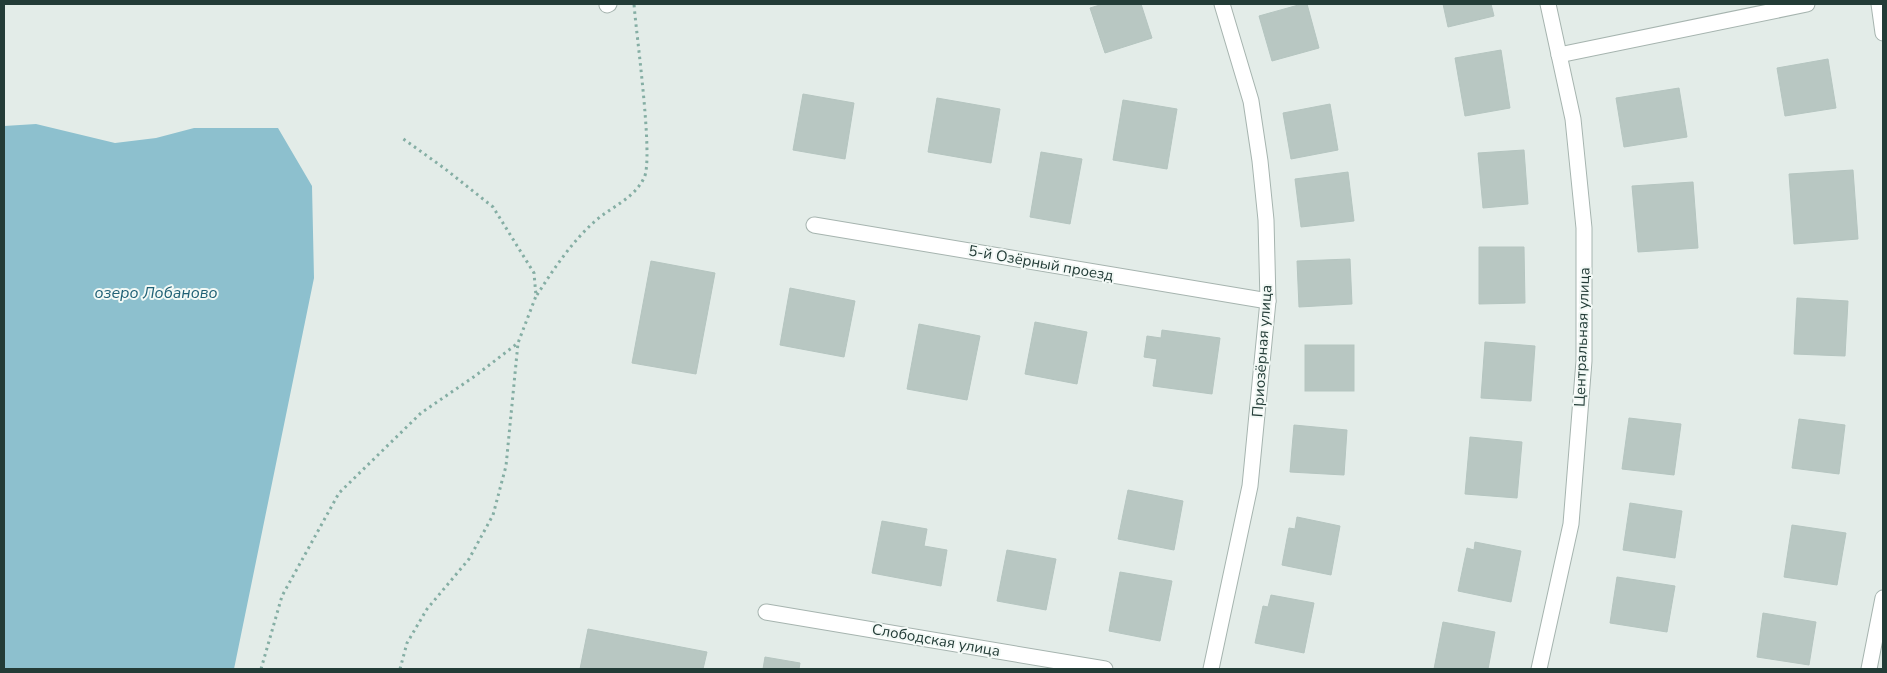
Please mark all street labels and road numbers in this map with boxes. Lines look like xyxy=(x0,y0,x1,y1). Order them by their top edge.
street label: 5-й Озёрный проезд xyxy=(967,240,1115,286)
street label: Центральная улица xyxy=(1570,267,1594,407)
street label: Приозёрная улица xyxy=(1247,284,1277,418)
street label: Слободская улица xyxy=(870,619,1002,661)

